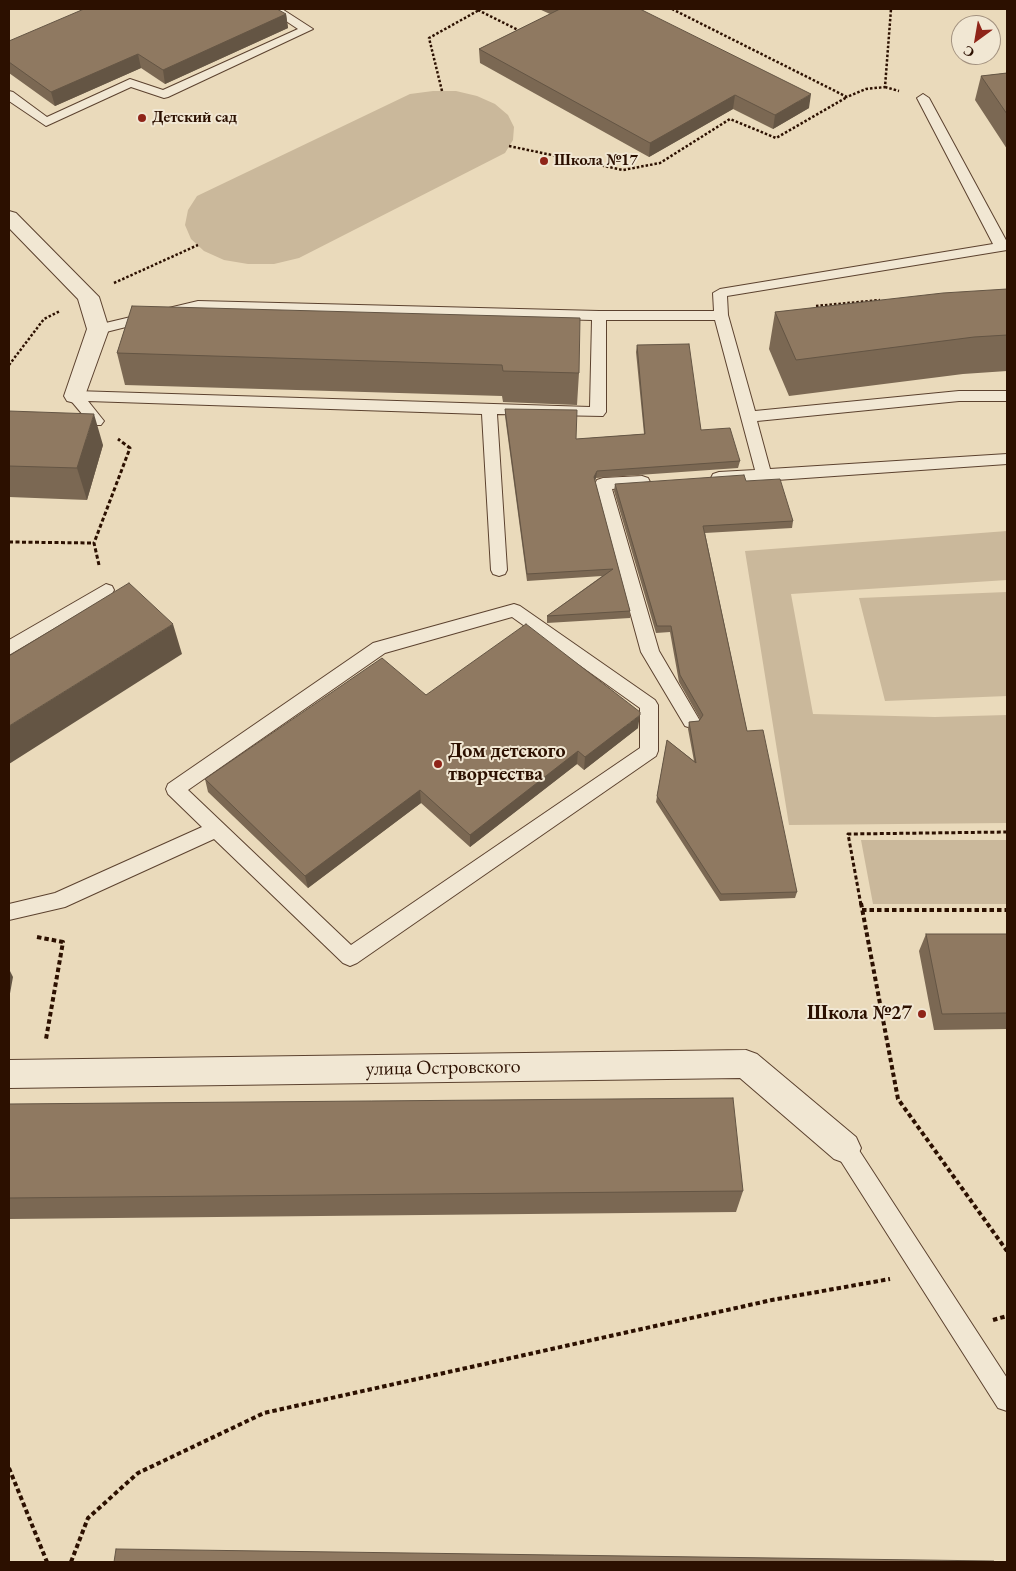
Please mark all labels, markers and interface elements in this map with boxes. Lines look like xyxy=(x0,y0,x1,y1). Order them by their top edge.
north arrow xyxy=(951,15,1001,65)
text: С xyxy=(960,42,978,62)
place label: Детский сад xyxy=(152,108,237,128)
marker: Детский сад xyxy=(136,112,148,124)
place label: Школа №17 xyxy=(554,151,638,171)
marker: Школа №17 xyxy=(538,155,550,167)
place label: Дом детского творчества xyxy=(448,740,565,787)
marker: Дом детского творчества xyxy=(432,758,444,770)
place label: Школа №27 xyxy=(807,1002,912,1026)
marker: Школа №27 xyxy=(916,1008,928,1020)
street label: улица Островского xyxy=(365,1055,521,1081)

